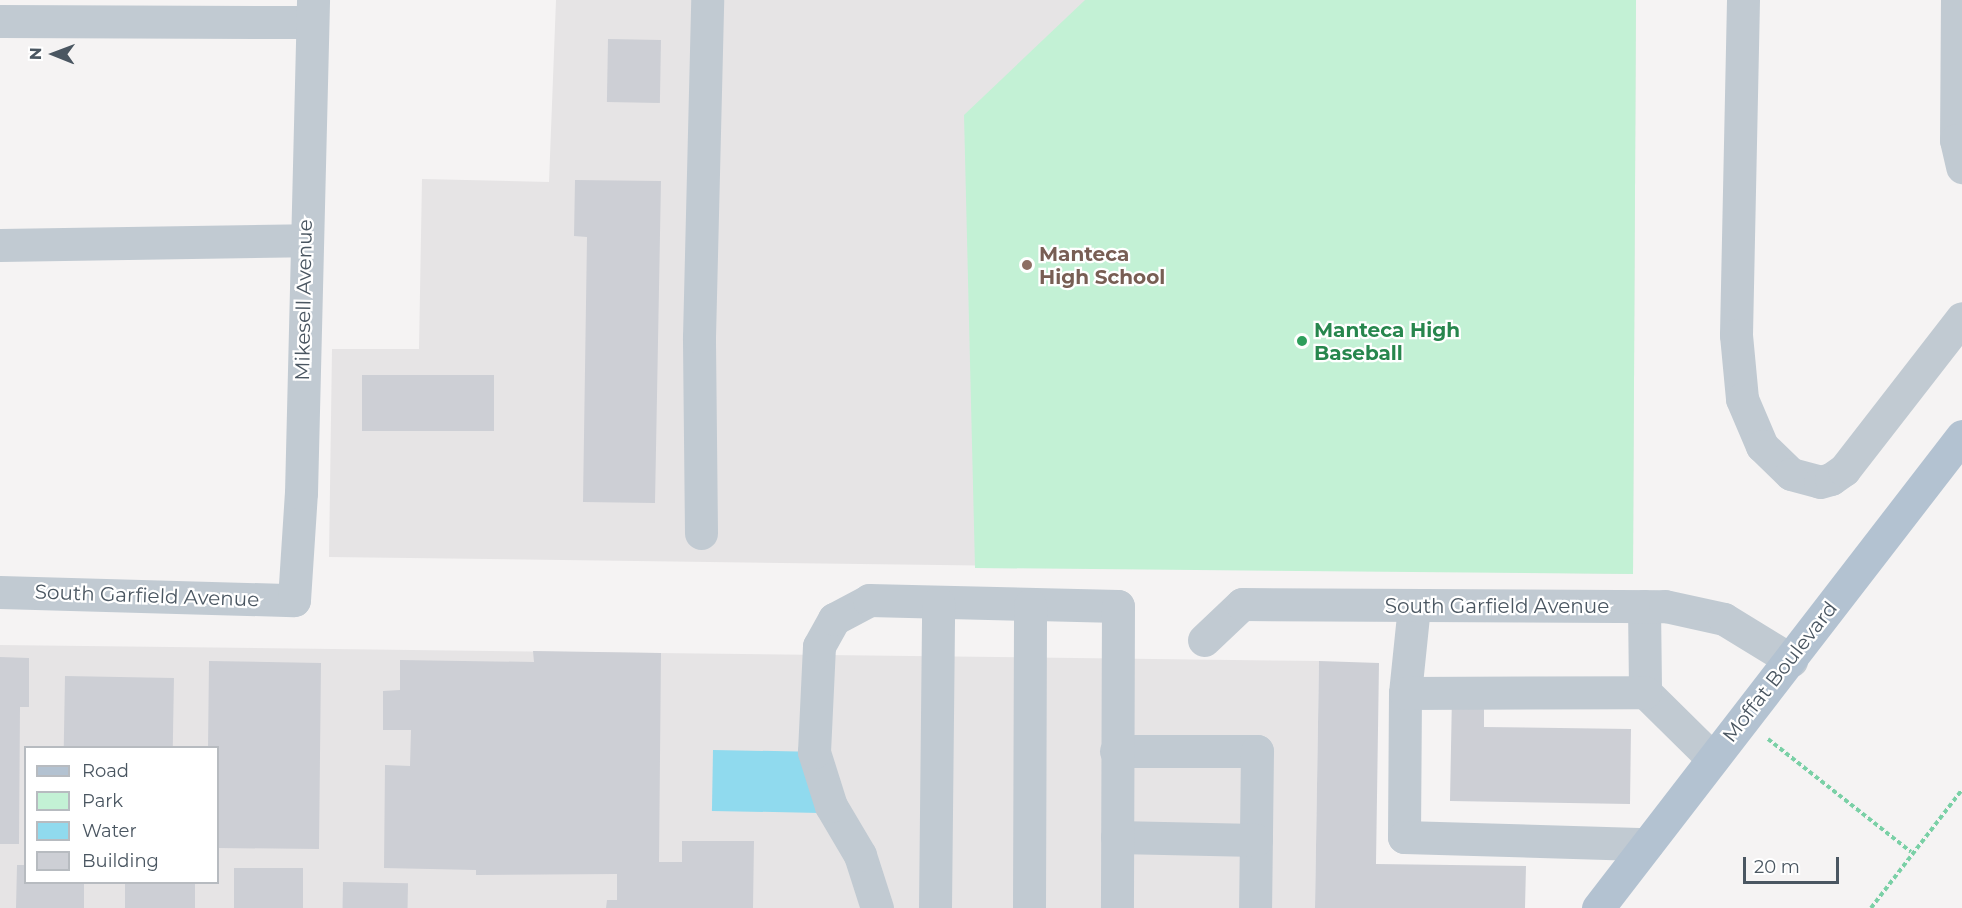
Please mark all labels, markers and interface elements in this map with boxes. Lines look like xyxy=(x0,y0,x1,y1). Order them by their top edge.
north arrow xyxy=(24,24,84,84)
text: N xyxy=(26,47,45,60)
street label: Mikesell Avenue xyxy=(291,219,317,381)
place label: Manteca High School xyxy=(1039,242,1165,289)
marker: Manteca High School xyxy=(1020,258,1034,272)
place label: Manteca High Baseball xyxy=(1314,318,1460,365)
marker: Manteca High Baseball xyxy=(1295,334,1309,348)
street label: South Garfield Avenue xyxy=(34,580,260,612)
street label: South Garfield Avenue xyxy=(1385,594,1609,618)
street label: Moffat Boulevard xyxy=(1718,597,1842,747)
legend xyxy=(24,746,219,884)
text: Road xyxy=(82,760,129,782)
text: Park xyxy=(82,790,123,812)
text: Water xyxy=(82,820,137,842)
scale bar xyxy=(1746,845,1842,883)
text: Building xyxy=(82,850,159,872)
text: 20 m xyxy=(1754,856,1800,878)

